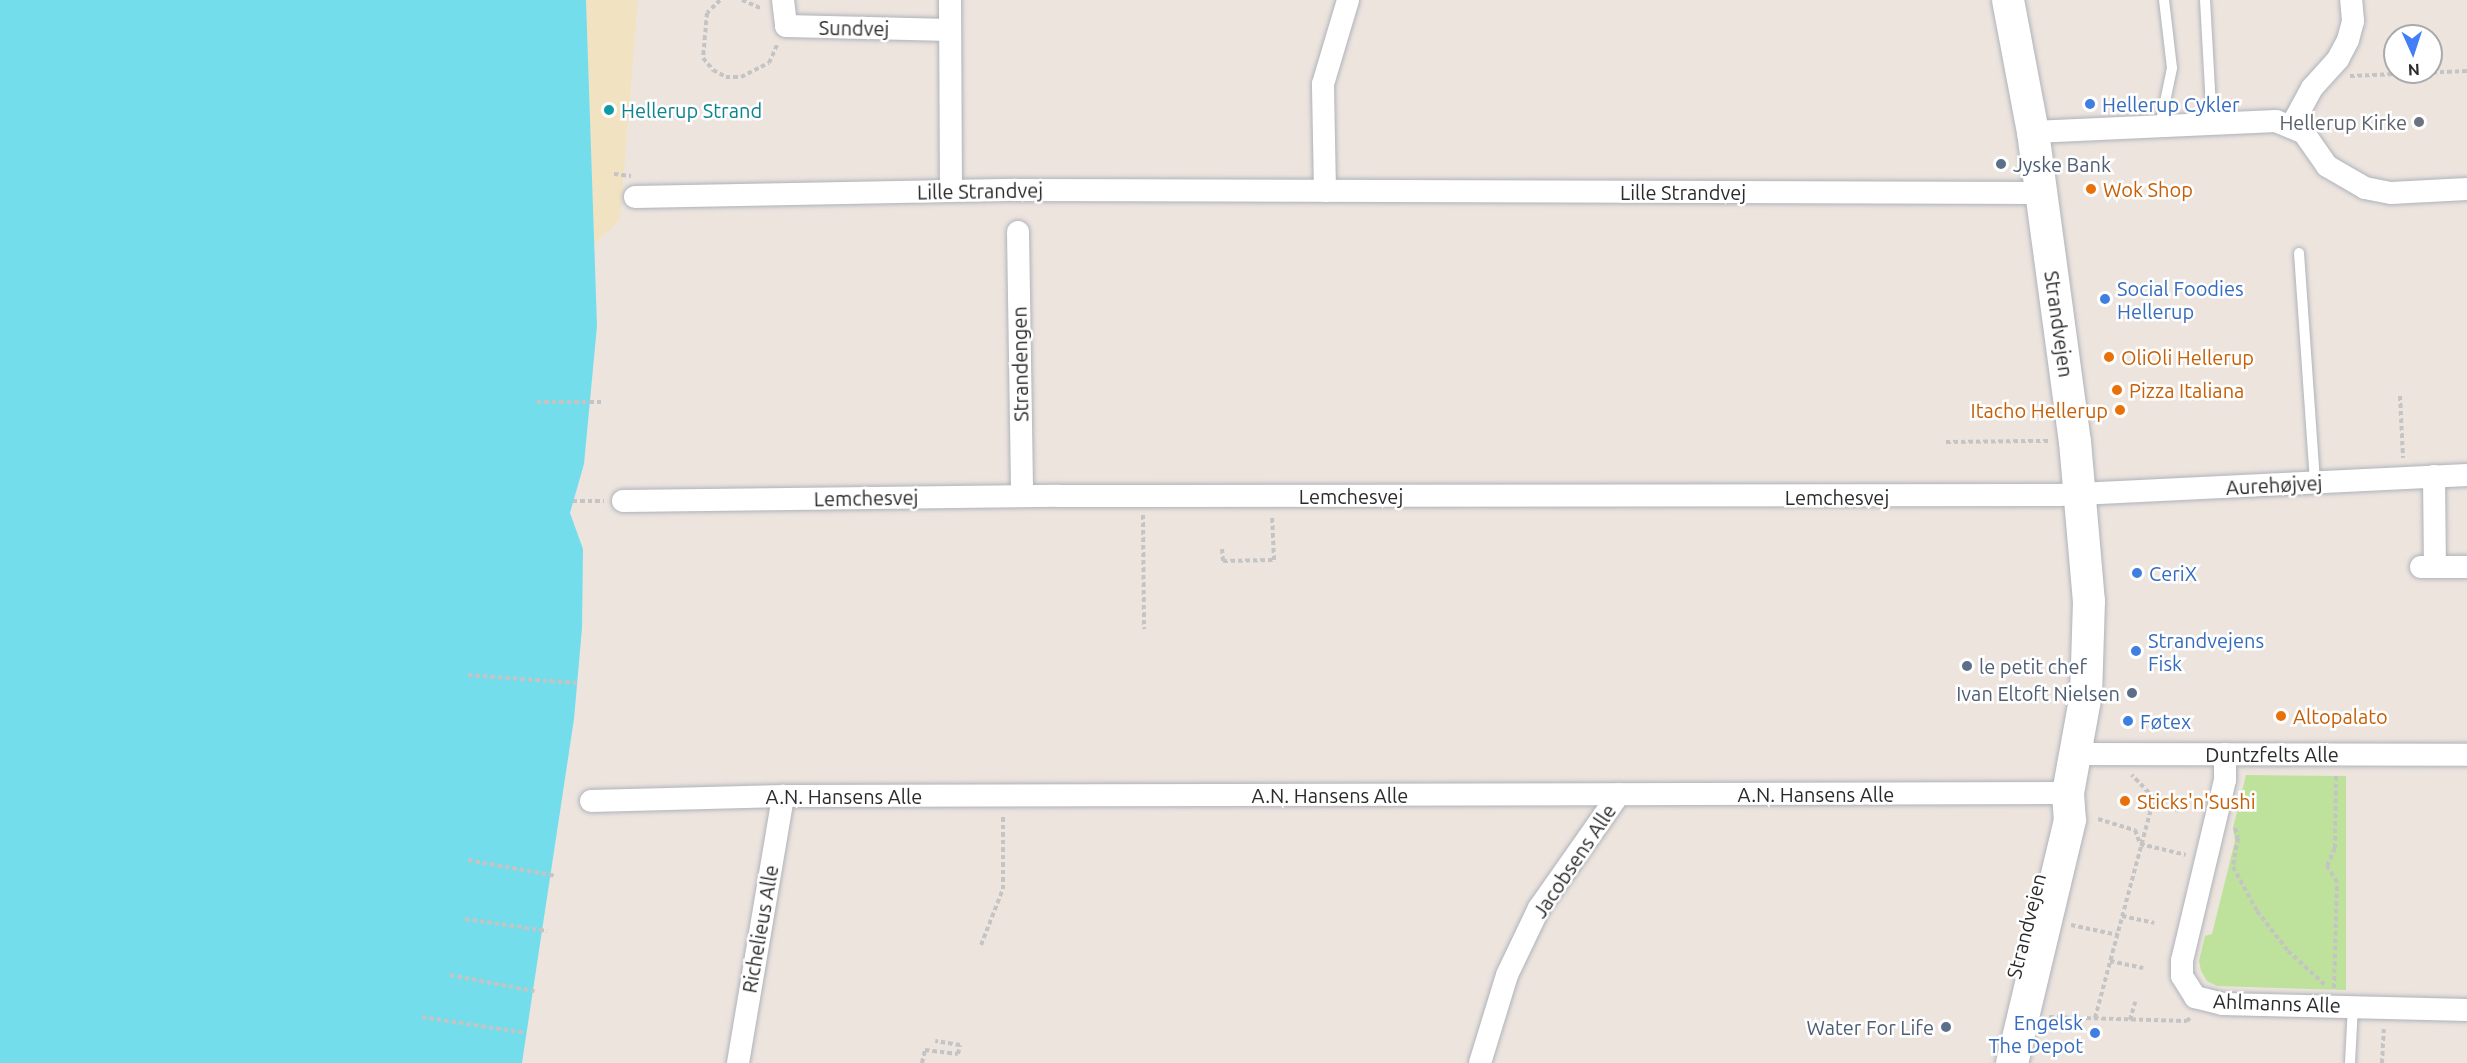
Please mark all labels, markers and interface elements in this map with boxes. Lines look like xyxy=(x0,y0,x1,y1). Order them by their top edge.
street label: Sundvej xyxy=(818,15,890,41)
north arrow xyxy=(2383,24,2443,84)
text: N xyxy=(2407,61,2420,79)
place label: Hellerup Cykler xyxy=(2102,92,2240,116)
marker: Hellerup Cykler xyxy=(2083,97,2097,111)
place label: Hellerup Strand xyxy=(621,98,762,122)
marker: Hellerup Strand xyxy=(602,103,616,117)
place label: Hellerup Kirke xyxy=(2279,110,2407,134)
marker: Hellerup Kirke xyxy=(2412,115,2426,129)
place label: Jyske Bank xyxy=(2013,152,2111,176)
marker: Jyske Bank xyxy=(1994,157,2008,171)
place label: Wok Shop xyxy=(2103,177,2193,201)
street label: Lille Strandvej xyxy=(917,178,1043,204)
street label: Lille Strandvej xyxy=(1620,180,1746,204)
marker: Wok Shop xyxy=(2084,182,2098,196)
street label: Strandvejen xyxy=(2040,269,2078,379)
place label: Social Foodies Hellerup xyxy=(2117,276,2244,323)
marker: Social Foodies Hellerup xyxy=(2098,292,2112,306)
street label: Strandengen xyxy=(1007,306,1033,422)
place label: OliOli Hellerup xyxy=(2121,345,2254,369)
marker: OliOli Hellerup xyxy=(2102,350,2116,364)
place label: Pizza Italiana xyxy=(2129,378,2244,402)
marker: Pizza Italiana xyxy=(2110,383,2124,397)
place label: Itacho Hellerup xyxy=(1971,398,2108,422)
marker: Itacho Hellerup xyxy=(2113,403,2127,417)
street label: Aurehøjvej xyxy=(2225,470,2323,500)
street label: Lemchesvej xyxy=(1299,484,1403,508)
street label: Lemchesvej xyxy=(814,485,918,511)
street label: Lemchesvej xyxy=(1785,485,1889,509)
place label: CeriX xyxy=(2149,561,2197,585)
marker: CeriX xyxy=(2130,566,2144,580)
place label: Strandvejens Fisk xyxy=(2148,628,2264,675)
marker: Strandvejens Fisk xyxy=(2129,644,2143,658)
place label: le petit chef xyxy=(1979,654,2087,678)
marker: le petit chef xyxy=(1960,659,1974,673)
place label: Ivan Eltoft Nielsen xyxy=(1956,681,2120,705)
marker: Ivan Eltoft Nielsen xyxy=(2125,686,2139,700)
place label: Altopalato xyxy=(2293,704,2388,728)
place label: Føtex xyxy=(2140,709,2191,733)
marker: Altopalato xyxy=(2274,709,2288,723)
marker: Føtex xyxy=(2121,714,2135,728)
street label: Duntzfelts Alle xyxy=(2205,742,2339,766)
street label: A.N. Hansens Alle xyxy=(1738,782,1894,806)
street label: A.N. Hansens Alle xyxy=(1252,783,1408,807)
street label: A.N. Hansens Alle xyxy=(766,784,922,808)
place label: Sticks'n'Sushi xyxy=(2137,789,2256,813)
marker: Sticks'n'Sushi xyxy=(2118,794,2132,808)
street label: Jacobsens Alle xyxy=(1527,800,1621,922)
street label: Richelieus Alle xyxy=(737,863,783,995)
street label: Strandvejen xyxy=(2001,871,2051,981)
street label: Ahlmanns Alle xyxy=(2213,989,2341,1017)
place label: Engelsk The Depot xyxy=(1988,1010,2083,1057)
place label: Water For Life xyxy=(1807,1015,1934,1039)
marker: Water For Life xyxy=(1939,1020,1953,1034)
marker: Engelsk The Depot xyxy=(2088,1026,2102,1040)

